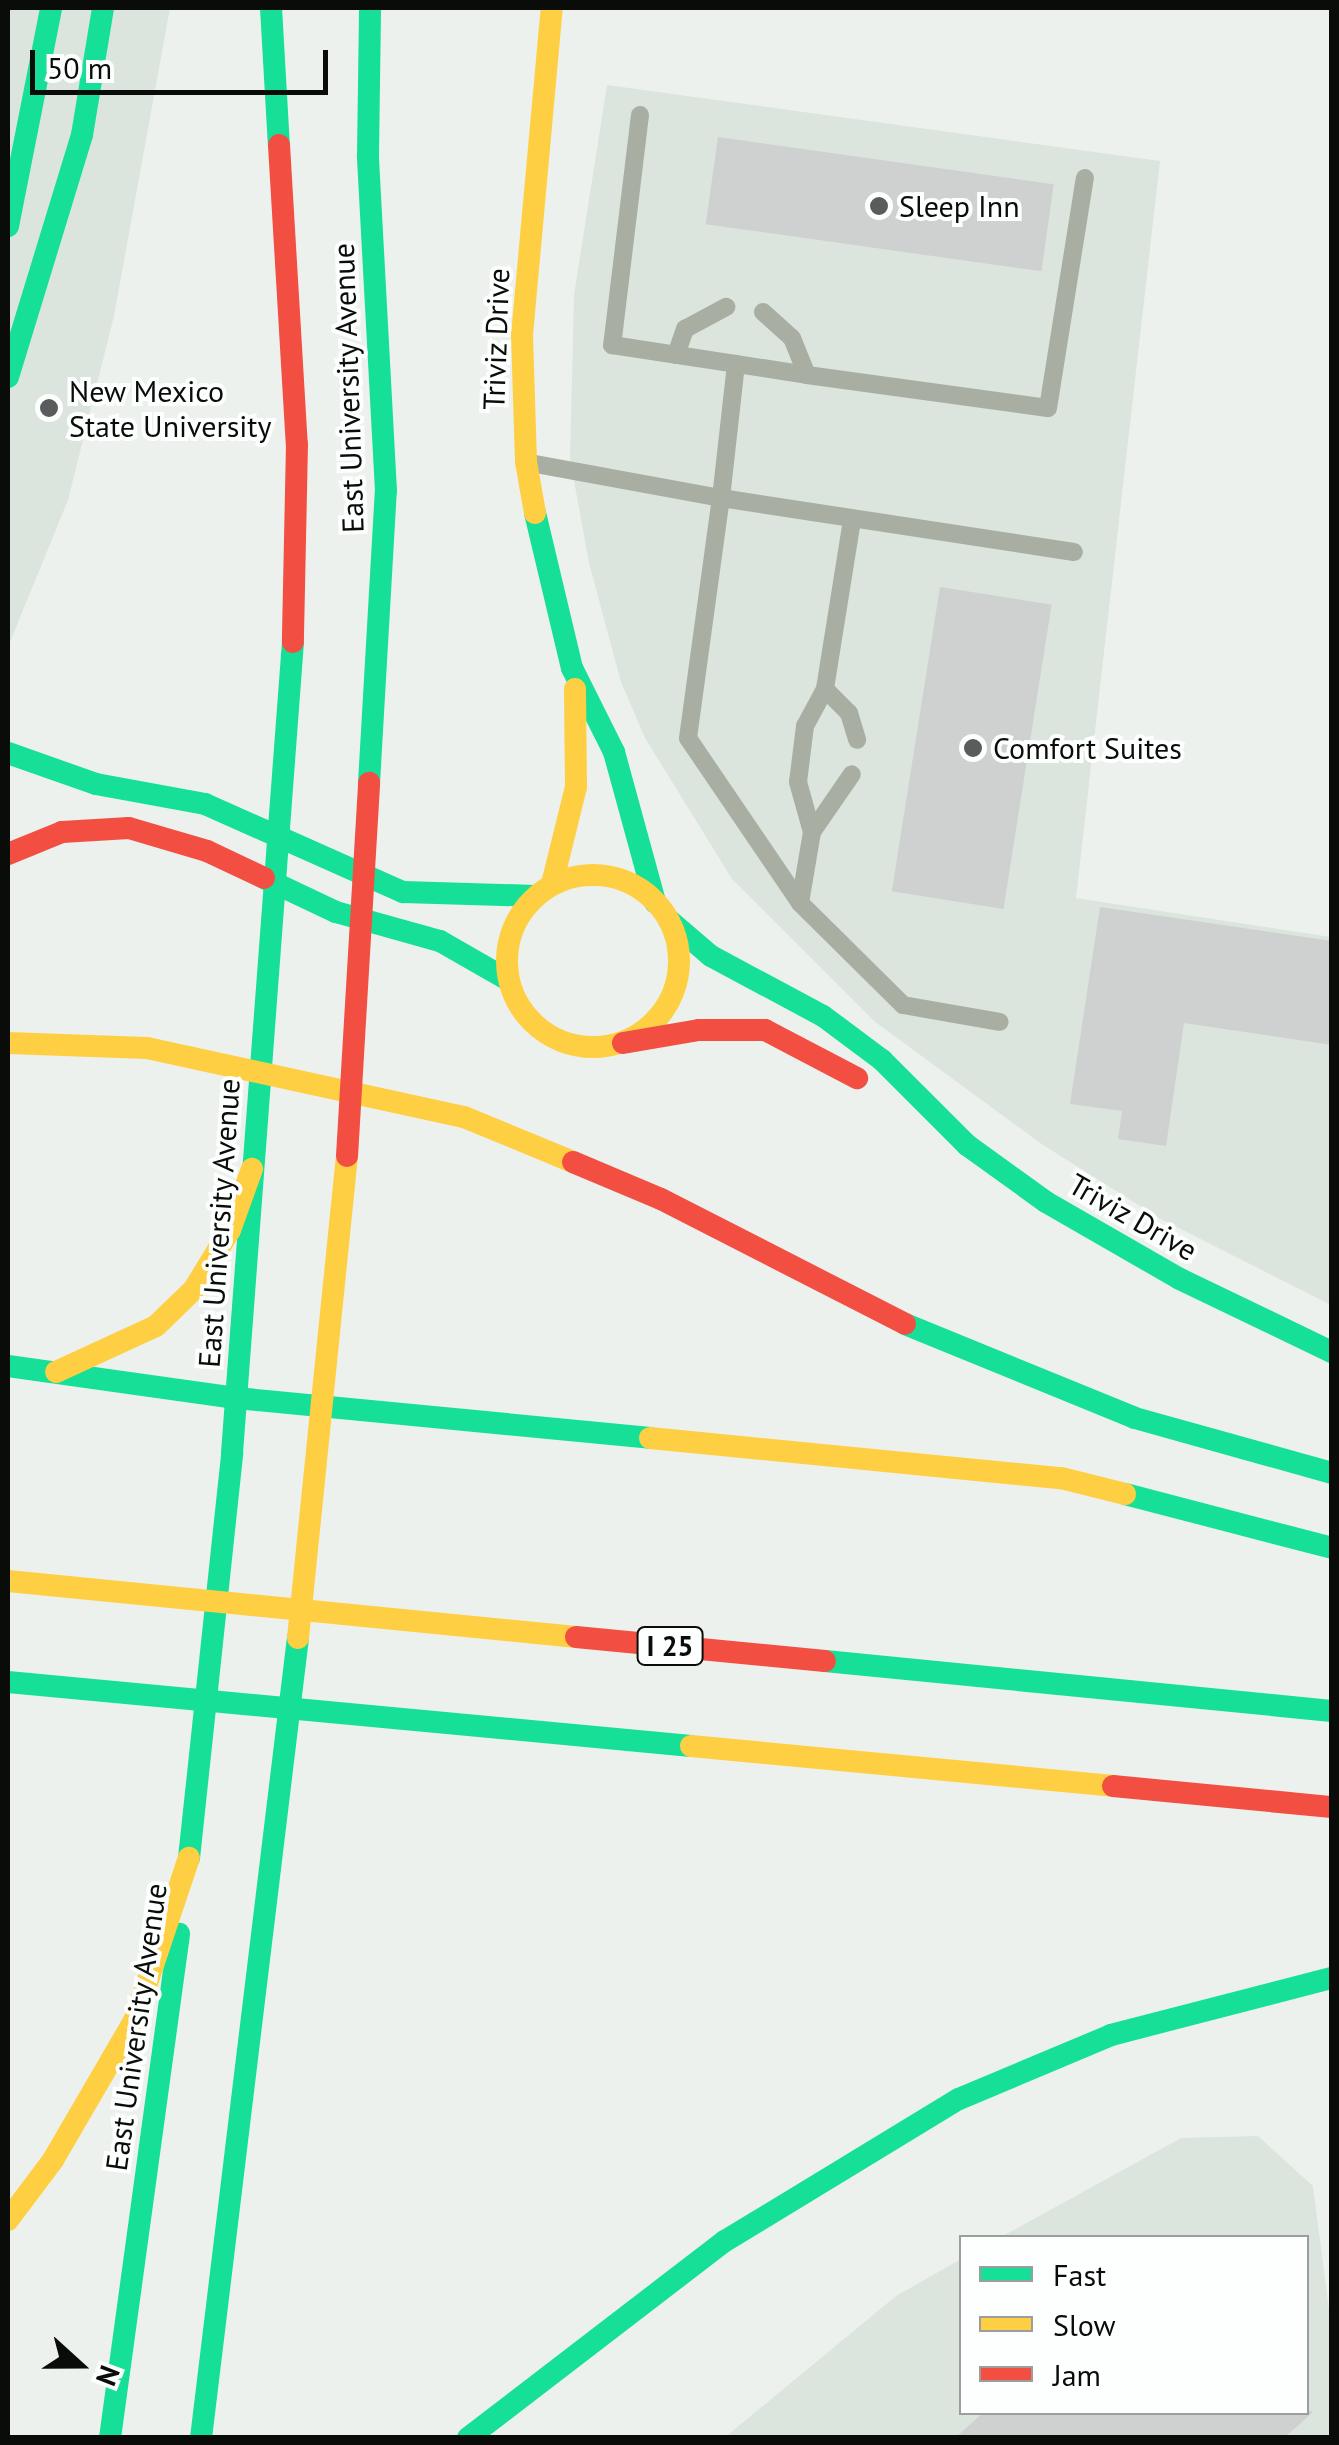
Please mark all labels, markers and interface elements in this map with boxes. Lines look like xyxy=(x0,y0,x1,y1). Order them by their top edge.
scale bar xyxy=(35,30,332,92)
text: 50 m xyxy=(47,48,112,87)
place label: Sleep Inn xyxy=(899,188,1020,224)
marker: Sleep Inn xyxy=(868,195,890,217)
street label: East University Avenue xyxy=(325,242,371,534)
street label: Triviz Drive xyxy=(476,267,516,411)
place label: New Mexico State University xyxy=(69,373,271,444)
marker: New Mexico State University xyxy=(38,397,60,419)
place label: Comfort Suites xyxy=(993,730,1182,766)
marker: Comfort Suites xyxy=(962,737,984,759)
street label: East University Avenue xyxy=(191,1076,247,1370)
street label: Triviz Drive xyxy=(1062,1166,1204,1268)
road number: I 25 xyxy=(635,1623,705,1669)
street label: East University Avenue xyxy=(98,1880,174,2174)
legend xyxy=(959,2235,1309,2415)
text: Fast xyxy=(1053,2255,1106,2294)
text: Slow xyxy=(1053,2305,1116,2344)
north arrow xyxy=(30,2315,130,2415)
text: Jam xyxy=(1053,2355,1101,2394)
text: N xyxy=(88,2361,129,2391)

